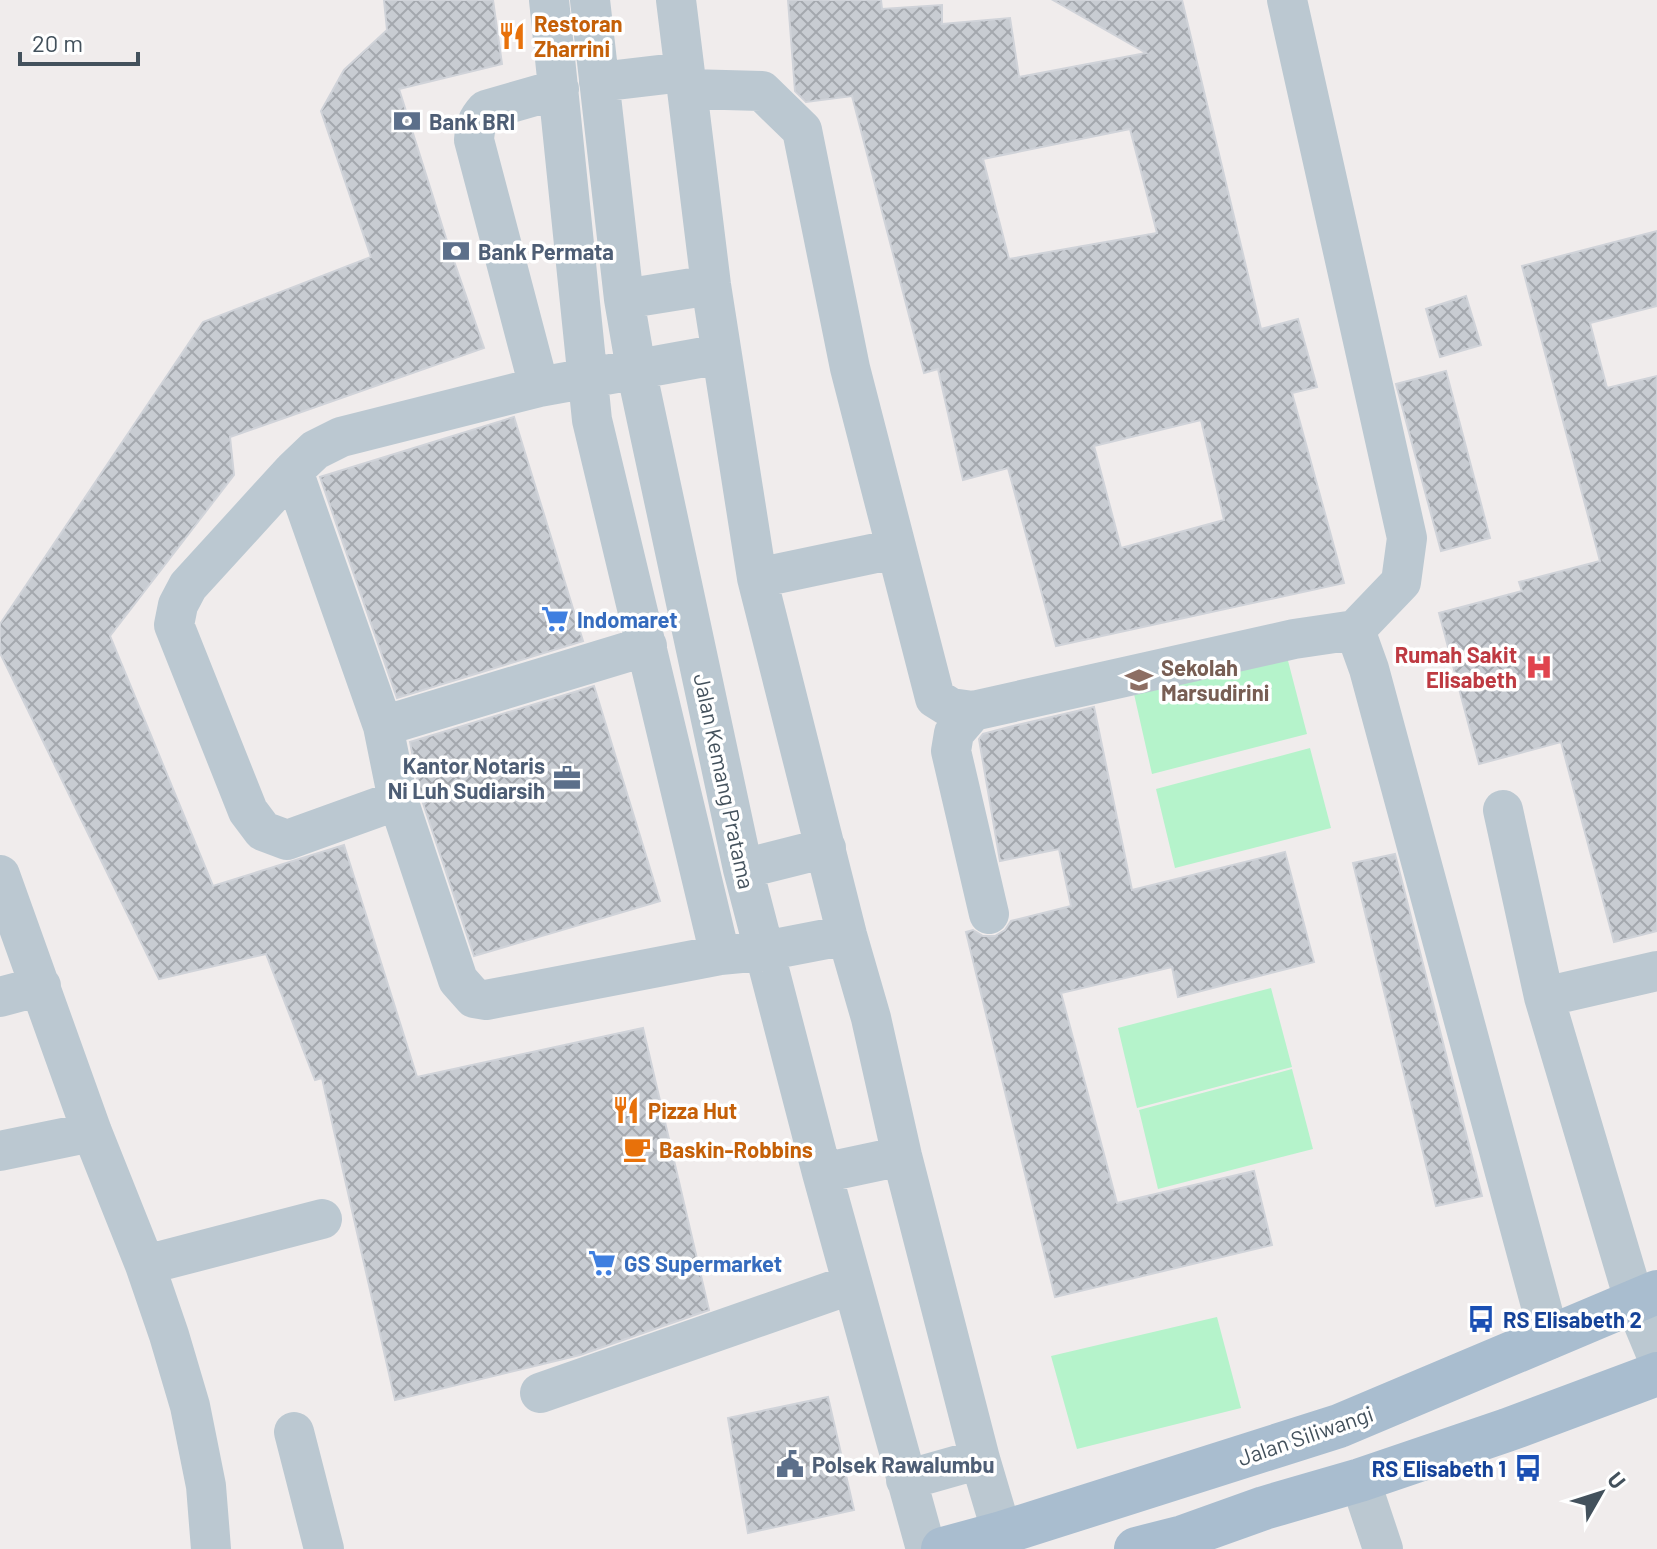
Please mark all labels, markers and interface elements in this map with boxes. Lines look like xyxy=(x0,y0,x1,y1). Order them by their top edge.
place label: Restoran Zharrini xyxy=(534,10,623,61)
scale bar xyxy=(20,16,138,66)
restaurant icon: Restoran Zharrini xyxy=(497,21,527,51)
text: 20 m xyxy=(32,28,83,57)
bank icon: Bank BRI xyxy=(392,106,422,136)
place label: Bank BRI xyxy=(429,108,515,134)
bank icon: Bank Permata xyxy=(441,236,471,266)
place label: Bank Permata xyxy=(478,238,614,264)
supermarket icon: Indomaret xyxy=(540,604,570,634)
place label: Indomaret xyxy=(577,606,678,632)
place label: Rumah Sakit Elisabeth xyxy=(1395,641,1517,692)
hospital icon: Rumah Sakit Elisabeth xyxy=(1524,652,1554,682)
place label: Sekolah Marsudirini xyxy=(1161,654,1269,705)
school or university icon: Sekolah Marsudirini xyxy=(1124,665,1154,695)
street label: Jalan Kemang Pratama xyxy=(689,671,761,891)
place label: Kantor Notaris Ni Luh Sudiarsih xyxy=(388,752,545,803)
office icon: Kantor Notaris Ni Luh Sudiarsih xyxy=(552,763,582,793)
restaurant icon: Pizza Hut xyxy=(611,1095,641,1125)
place label: Pizza Hut xyxy=(648,1097,737,1123)
cafe icon: Baskin-Robbins xyxy=(622,1134,652,1164)
place label: Baskin-Robbins xyxy=(659,1136,813,1162)
supermarket icon: GS Supermarket xyxy=(587,1248,617,1278)
place label: GS Supermarket xyxy=(624,1250,782,1276)
bus stop icon: RS Elisabeth 2 xyxy=(1466,1304,1496,1334)
place label: RS Elisabeth 2 xyxy=(1503,1306,1642,1332)
street label: Jalan Siliwangi xyxy=(1234,1400,1376,1470)
public building icon: Polsek Rawalumbu xyxy=(775,1449,805,1479)
place label: Polsek Rawalumbu xyxy=(812,1451,995,1477)
bus stop icon: RS Elisabeth 1 xyxy=(1513,1453,1543,1483)
north arrow xyxy=(1561,1453,1641,1533)
place label: RS Elisabeth 1 xyxy=(1372,1455,1506,1481)
text: U xyxy=(1603,1466,1632,1493)

